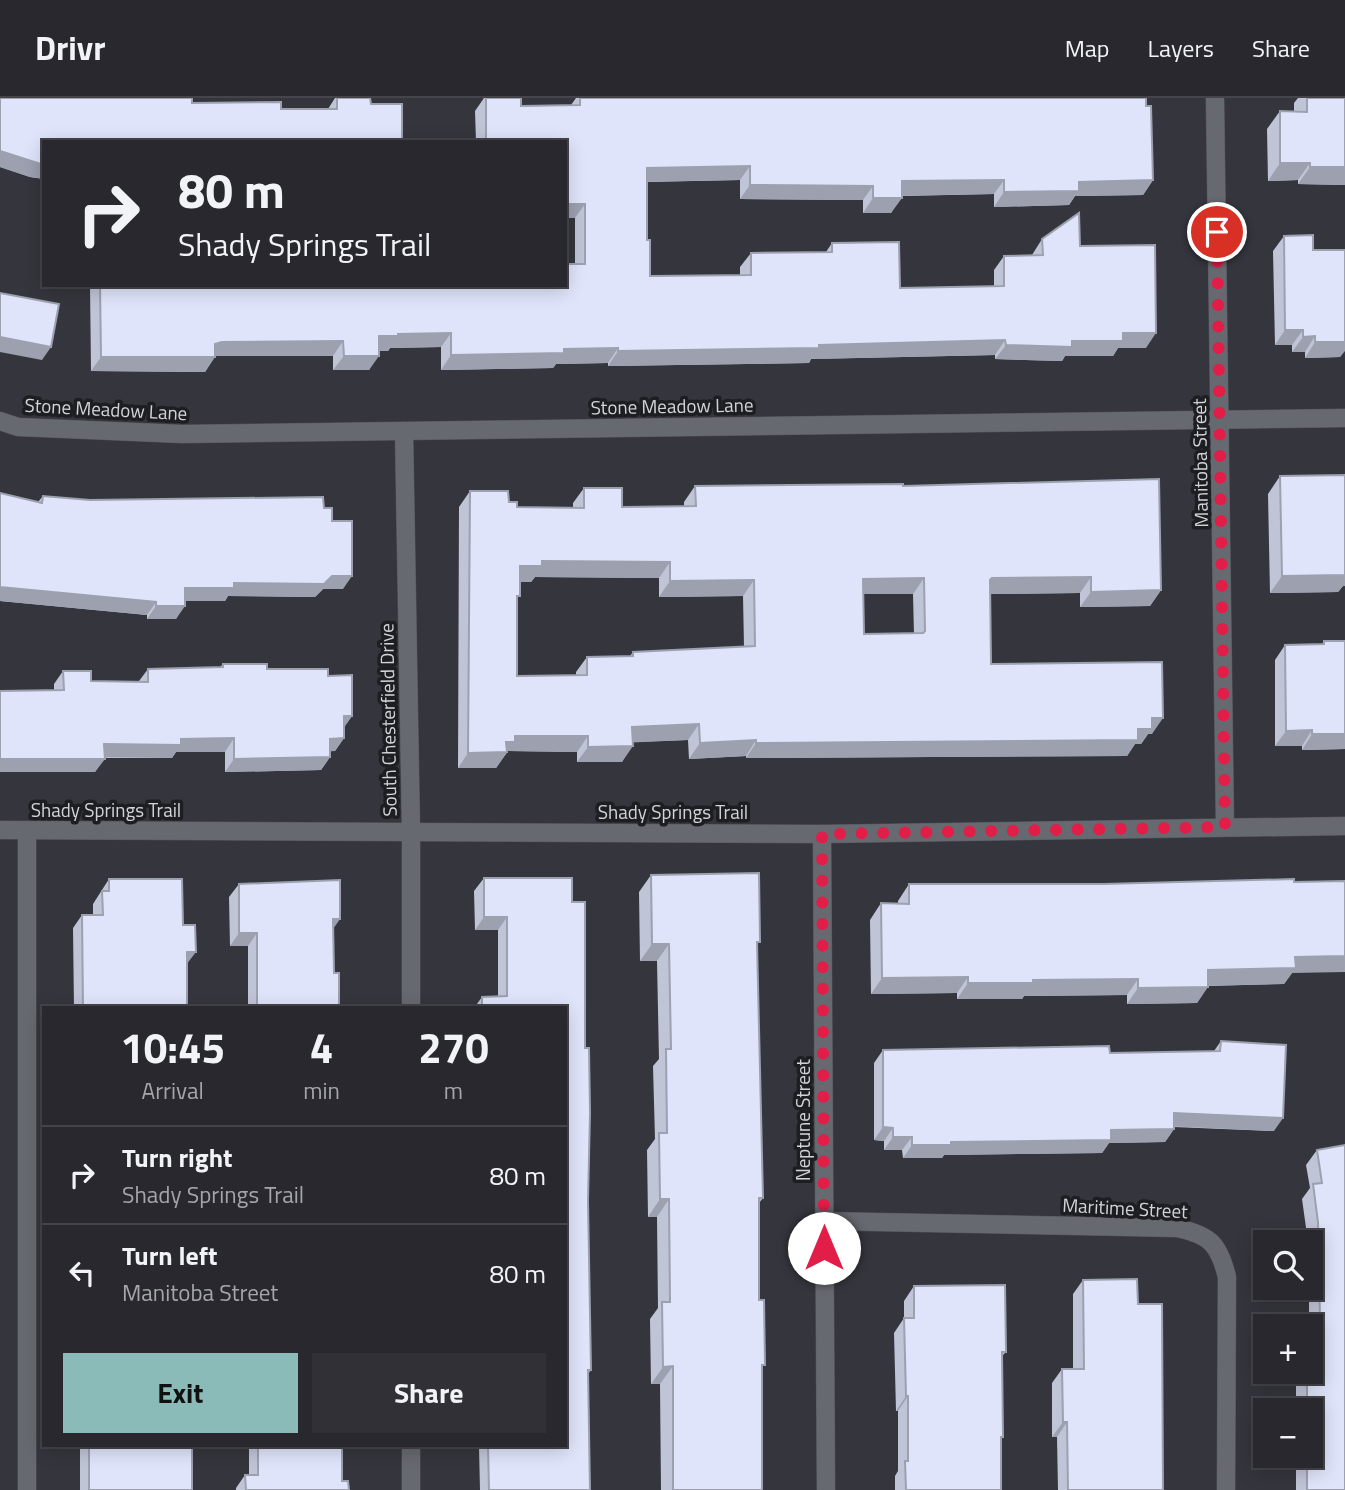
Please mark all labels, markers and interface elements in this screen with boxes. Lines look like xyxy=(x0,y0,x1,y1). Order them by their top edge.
text: Drivr xyxy=(35,23,106,73)
text: Map xyxy=(1065,30,1110,66)
text: Layers xyxy=(1148,30,1214,66)
text: Share xyxy=(1252,30,1310,66)
text: 80 m xyxy=(178,152,285,227)
icon: right xyxy=(63,168,154,259)
pin xyxy=(1187,202,1247,262)
icon: arrive xyxy=(1198,213,1236,251)
text: Shady Springs Trail xyxy=(178,220,431,268)
street label: Stone Meadow Lane xyxy=(24,390,188,427)
street label: Stone Meadow Lane xyxy=(590,390,754,421)
street label: Manitoba Street xyxy=(1184,398,1215,528)
street label: South Chesterfield Drive xyxy=(371,623,404,817)
street label: Shady Springs Trail xyxy=(31,795,181,824)
street label: Shady Springs Trail xyxy=(598,797,748,826)
text: 10:45 xyxy=(120,1015,225,1079)
text: 4 xyxy=(310,1015,333,1079)
text: 270 xyxy=(418,1015,489,1079)
street label: Neptune Street xyxy=(788,1059,817,1181)
text: Arrival xyxy=(141,1073,204,1108)
text: min xyxy=(303,1073,340,1108)
text: m xyxy=(444,1073,463,1108)
text: Turn right xyxy=(122,1138,233,1177)
icon: right xyxy=(63,1156,101,1194)
text: 80 m xyxy=(489,1156,546,1195)
text: Shady Springs Trail xyxy=(122,1177,304,1212)
street label: Maritime Street xyxy=(1062,1190,1189,1225)
position arrow xyxy=(787,1211,861,1285)
map controls xyxy=(1253,1230,1323,1468)
button: search xyxy=(1253,1230,1323,1300)
text: Turn left xyxy=(122,1236,217,1275)
icon: left xyxy=(63,1254,101,1292)
text: 80 m xyxy=(489,1254,546,1293)
text: Manitoba Street xyxy=(122,1275,278,1310)
button: + xyxy=(1253,1314,1323,1384)
button: Exit xyxy=(63,1353,298,1433)
button: Share xyxy=(312,1353,546,1433)
button: − xyxy=(1253,1398,1323,1468)

